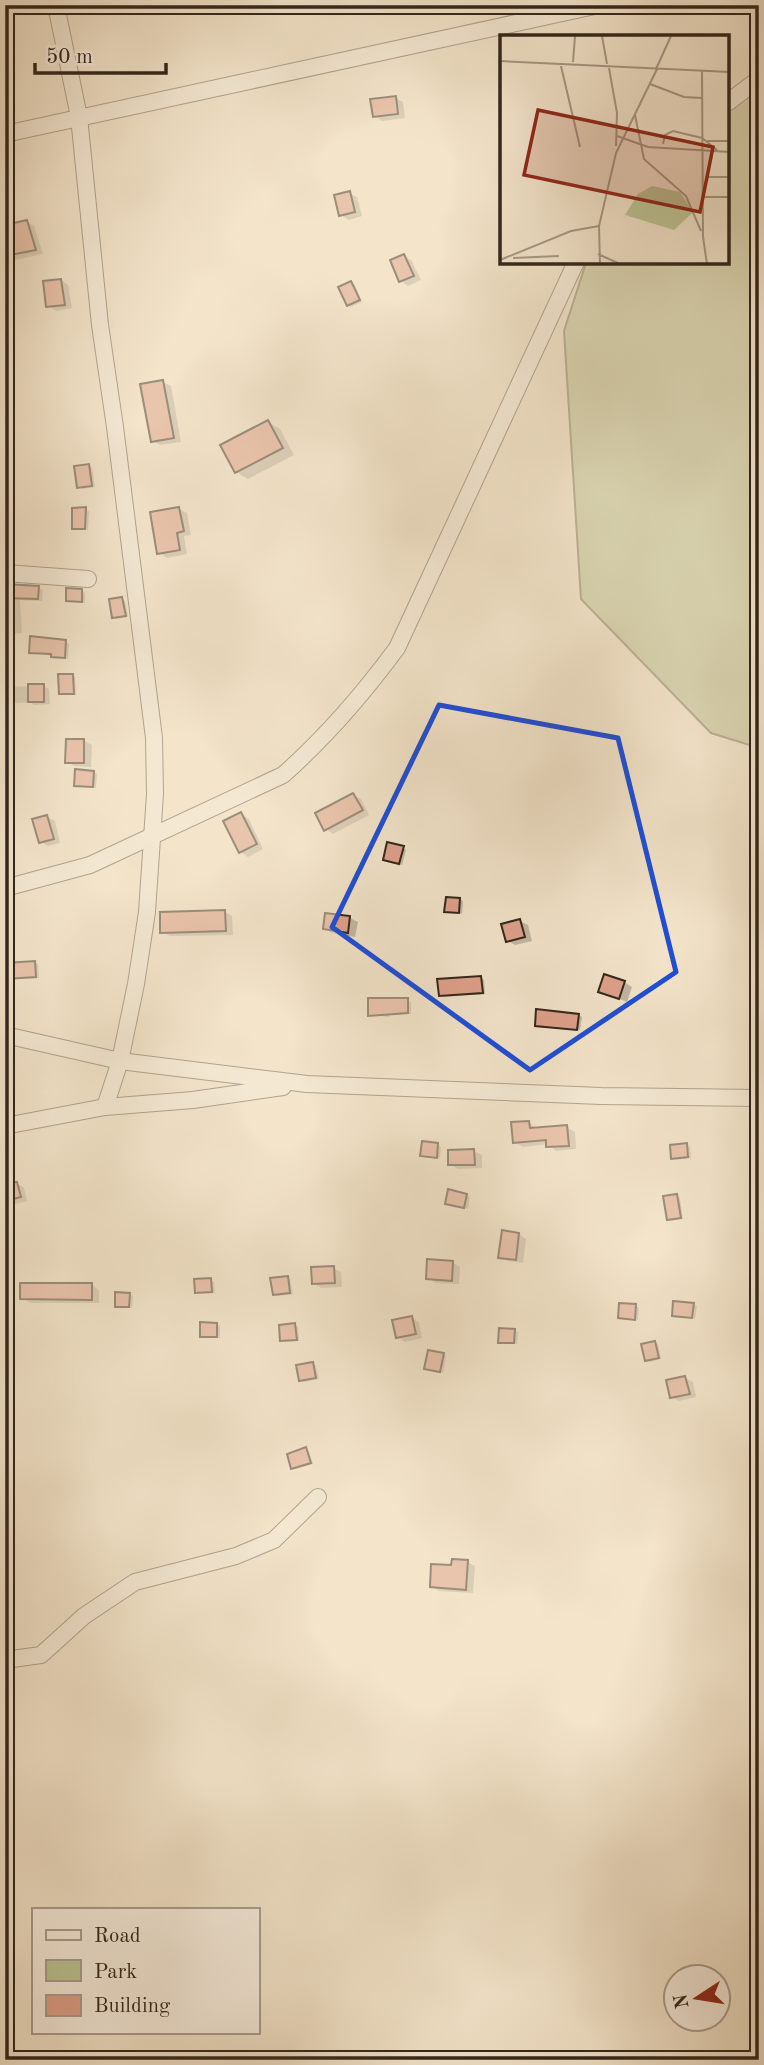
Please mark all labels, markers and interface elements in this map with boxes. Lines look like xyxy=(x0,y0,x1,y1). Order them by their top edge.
scale bar xyxy=(35,32,166,76)
inset map xyxy=(500,35,729,264)
text: 50 m xyxy=(46,47,93,68)
legend xyxy=(32,1908,259,2034)
text: Road xyxy=(94,1926,141,1947)
text: Park xyxy=(94,1962,137,1983)
north arrow xyxy=(662,1964,732,2034)
text: N xyxy=(672,1991,694,2010)
text: Building xyxy=(94,1996,171,2017)

